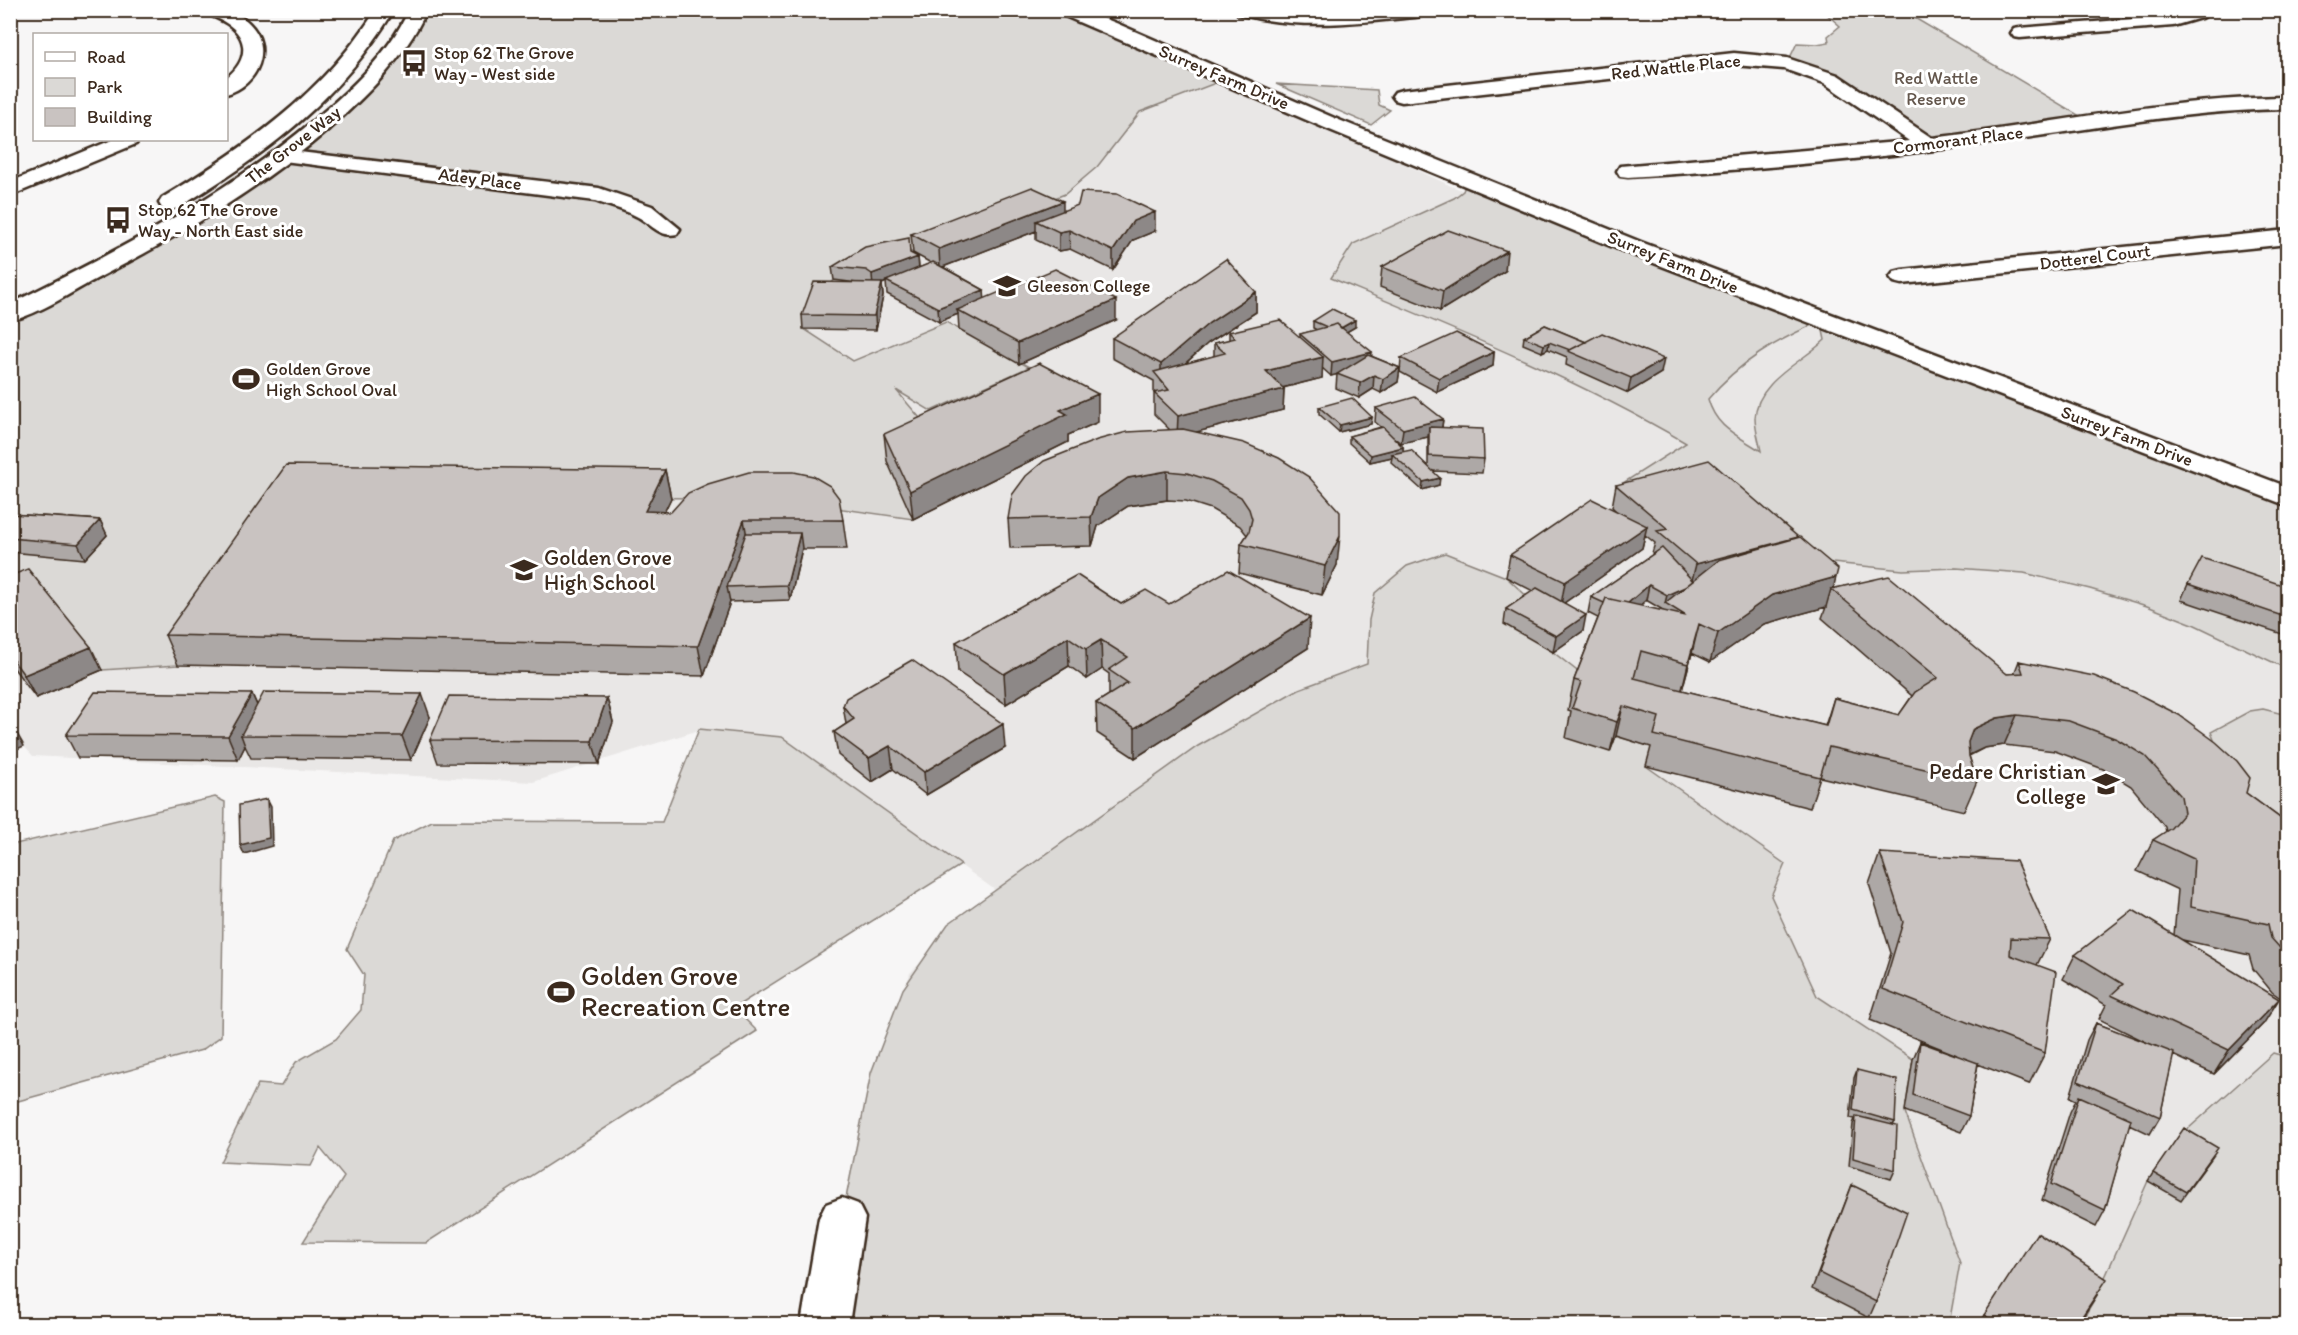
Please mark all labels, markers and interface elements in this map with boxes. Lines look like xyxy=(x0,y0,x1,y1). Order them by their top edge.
legend xyxy=(33,33,228,141)
street label: Surrey Farm Drive xyxy=(1156,40,1292,114)
place label: Stop 62 The Grove Way - West side xyxy=(434,42,574,85)
text: Road xyxy=(87,46,126,68)
bus stop icon: Stop 62 The Grove Way - West side xyxy=(399,48,429,78)
street label: Red Wattle Place xyxy=(1610,49,1742,85)
park label: Red Wattle Reserve xyxy=(1894,67,1978,110)
text: Park xyxy=(87,76,122,98)
street label: The Grove Way xyxy=(241,101,345,189)
text: Building xyxy=(87,106,153,128)
street label: Cormorant Place xyxy=(1892,121,2024,159)
street label: Adey Place xyxy=(437,163,523,195)
place label: Stop 62 The Grove Way - North East side xyxy=(138,199,303,242)
bus stop icon: Stop 62 The Grove Way - North East side xyxy=(103,205,133,235)
street label: Surrey Farm Drive xyxy=(1604,226,1742,298)
street label: Dotterel Court xyxy=(2038,239,2152,275)
school or university icon: Gleeson College xyxy=(992,271,1022,301)
place label: Gleeson College xyxy=(1027,275,1151,297)
place label: Golden Grove High School Oval xyxy=(266,358,397,401)
sports icon: Golden Grove High School Oval xyxy=(231,364,261,394)
street label: Surrey Farm Drive xyxy=(2058,401,2196,471)
place label: Golden Grove High School xyxy=(544,544,672,596)
school or university icon: Golden Grove High School xyxy=(509,555,539,585)
place label: Pedare Christian College xyxy=(1929,758,2087,810)
school or university icon: Pedare Christian College xyxy=(2091,769,2121,799)
place label: Golden Grove Recreation Centre xyxy=(581,959,790,1023)
sports icon: Golden Grove Recreation Centre xyxy=(546,977,576,1007)

